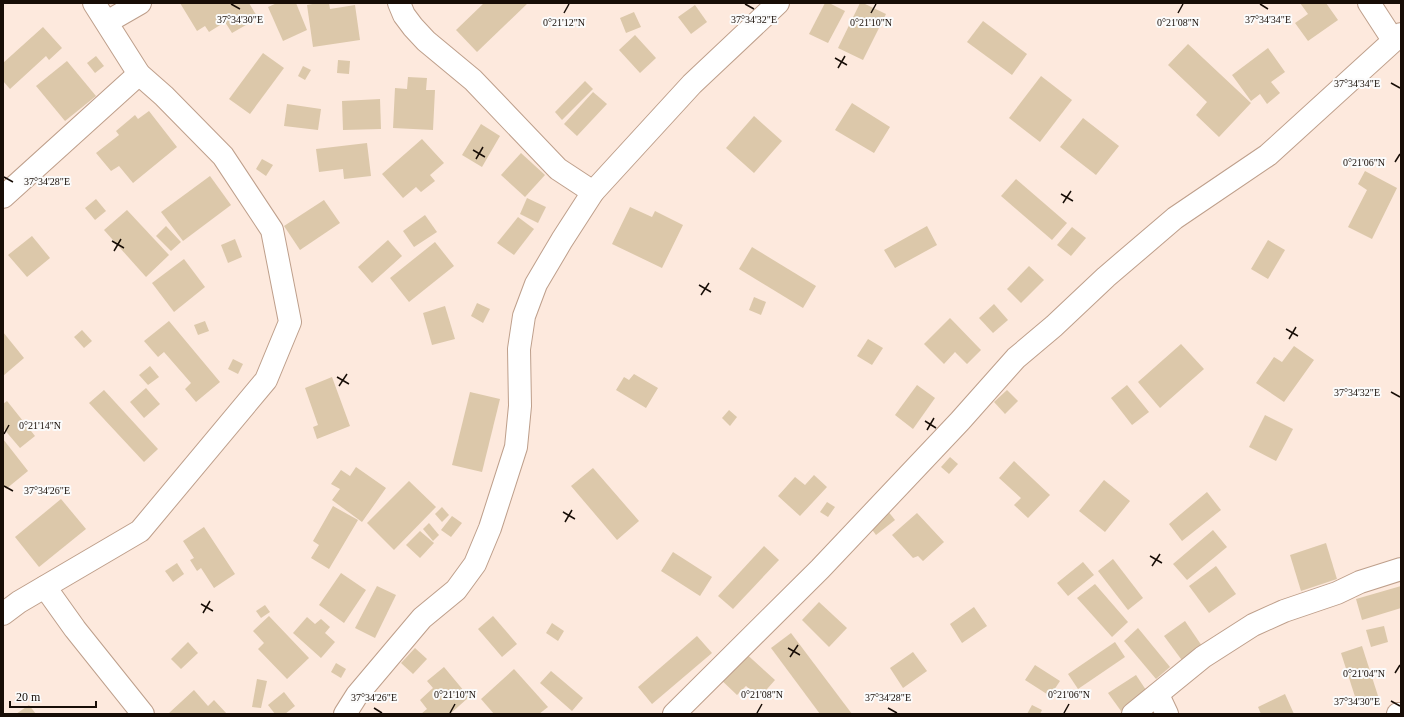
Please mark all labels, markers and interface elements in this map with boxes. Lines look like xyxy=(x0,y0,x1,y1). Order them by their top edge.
text: 37°34'30"E xyxy=(217,14,263,25)
text: 37°34'32"E xyxy=(731,14,777,25)
text: 37°34'34"E xyxy=(1245,14,1291,25)
text: 0°21'12"N xyxy=(543,17,585,28)
text: 0°21'10"N xyxy=(850,17,892,28)
text: 0°21'08"N xyxy=(1157,17,1199,28)
text: 37°34'34"E xyxy=(1334,78,1380,89)
text: 0°21'06"N xyxy=(1343,157,1385,168)
text: 37°34'28"E xyxy=(24,176,70,187)
text: 37°34'32"E xyxy=(1334,387,1380,398)
text: 0°21'14"N xyxy=(19,420,61,431)
text: 37°34'26"E xyxy=(24,485,70,496)
text: 0°21'04"N xyxy=(1343,668,1385,679)
scale bar xyxy=(10,683,96,709)
text: 0°21'10"N xyxy=(434,689,476,700)
text: 0°21'08"N xyxy=(741,689,783,700)
text: 0°21'06"N xyxy=(1048,689,1090,700)
text: 20 m xyxy=(16,690,41,704)
text: 37°34'26"E xyxy=(351,692,397,703)
text: 37°34'28"E xyxy=(865,692,911,703)
text: 37°34'30"E xyxy=(1334,696,1380,707)

